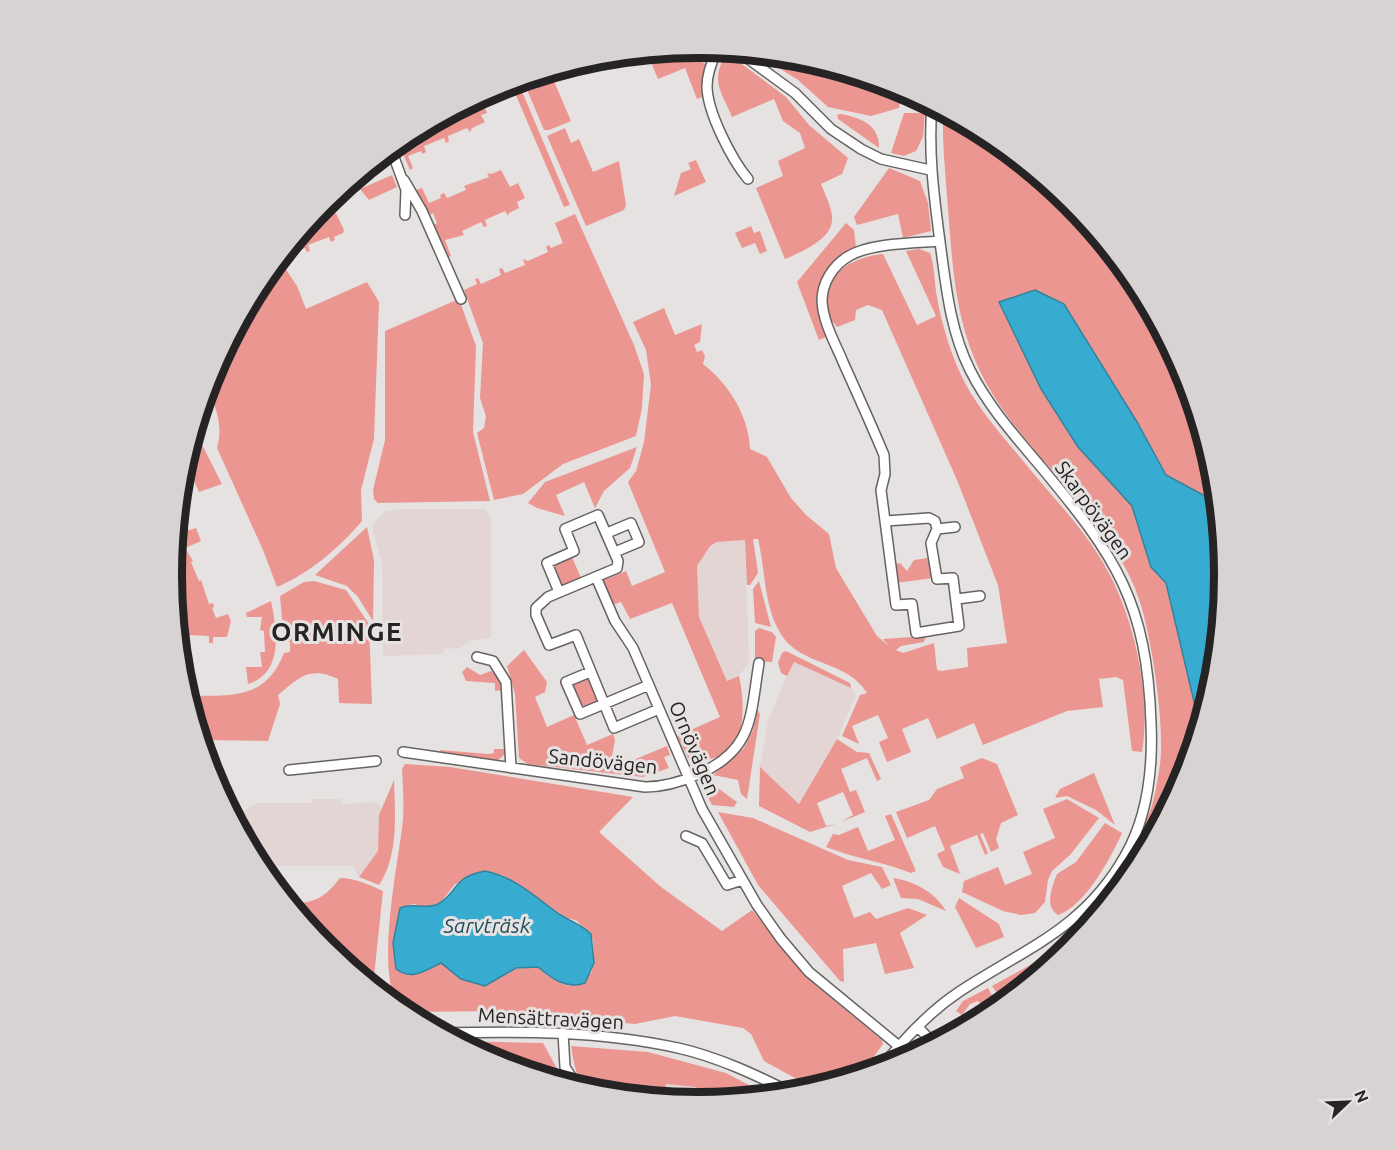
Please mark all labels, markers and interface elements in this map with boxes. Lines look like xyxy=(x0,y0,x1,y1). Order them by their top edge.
street label: Skarpövägen xyxy=(1051,456,1137,564)
district label: ORMINGE xyxy=(271,617,403,646)
street label: Ornövägen xyxy=(665,697,725,799)
street label: Sandövägen xyxy=(547,744,659,778)
water label: Sarvträsk xyxy=(442,913,531,937)
street label: Mensättravägen xyxy=(477,1003,625,1033)
north arrow xyxy=(1318,1072,1378,1132)
text: N xyxy=(1351,1087,1372,1105)

